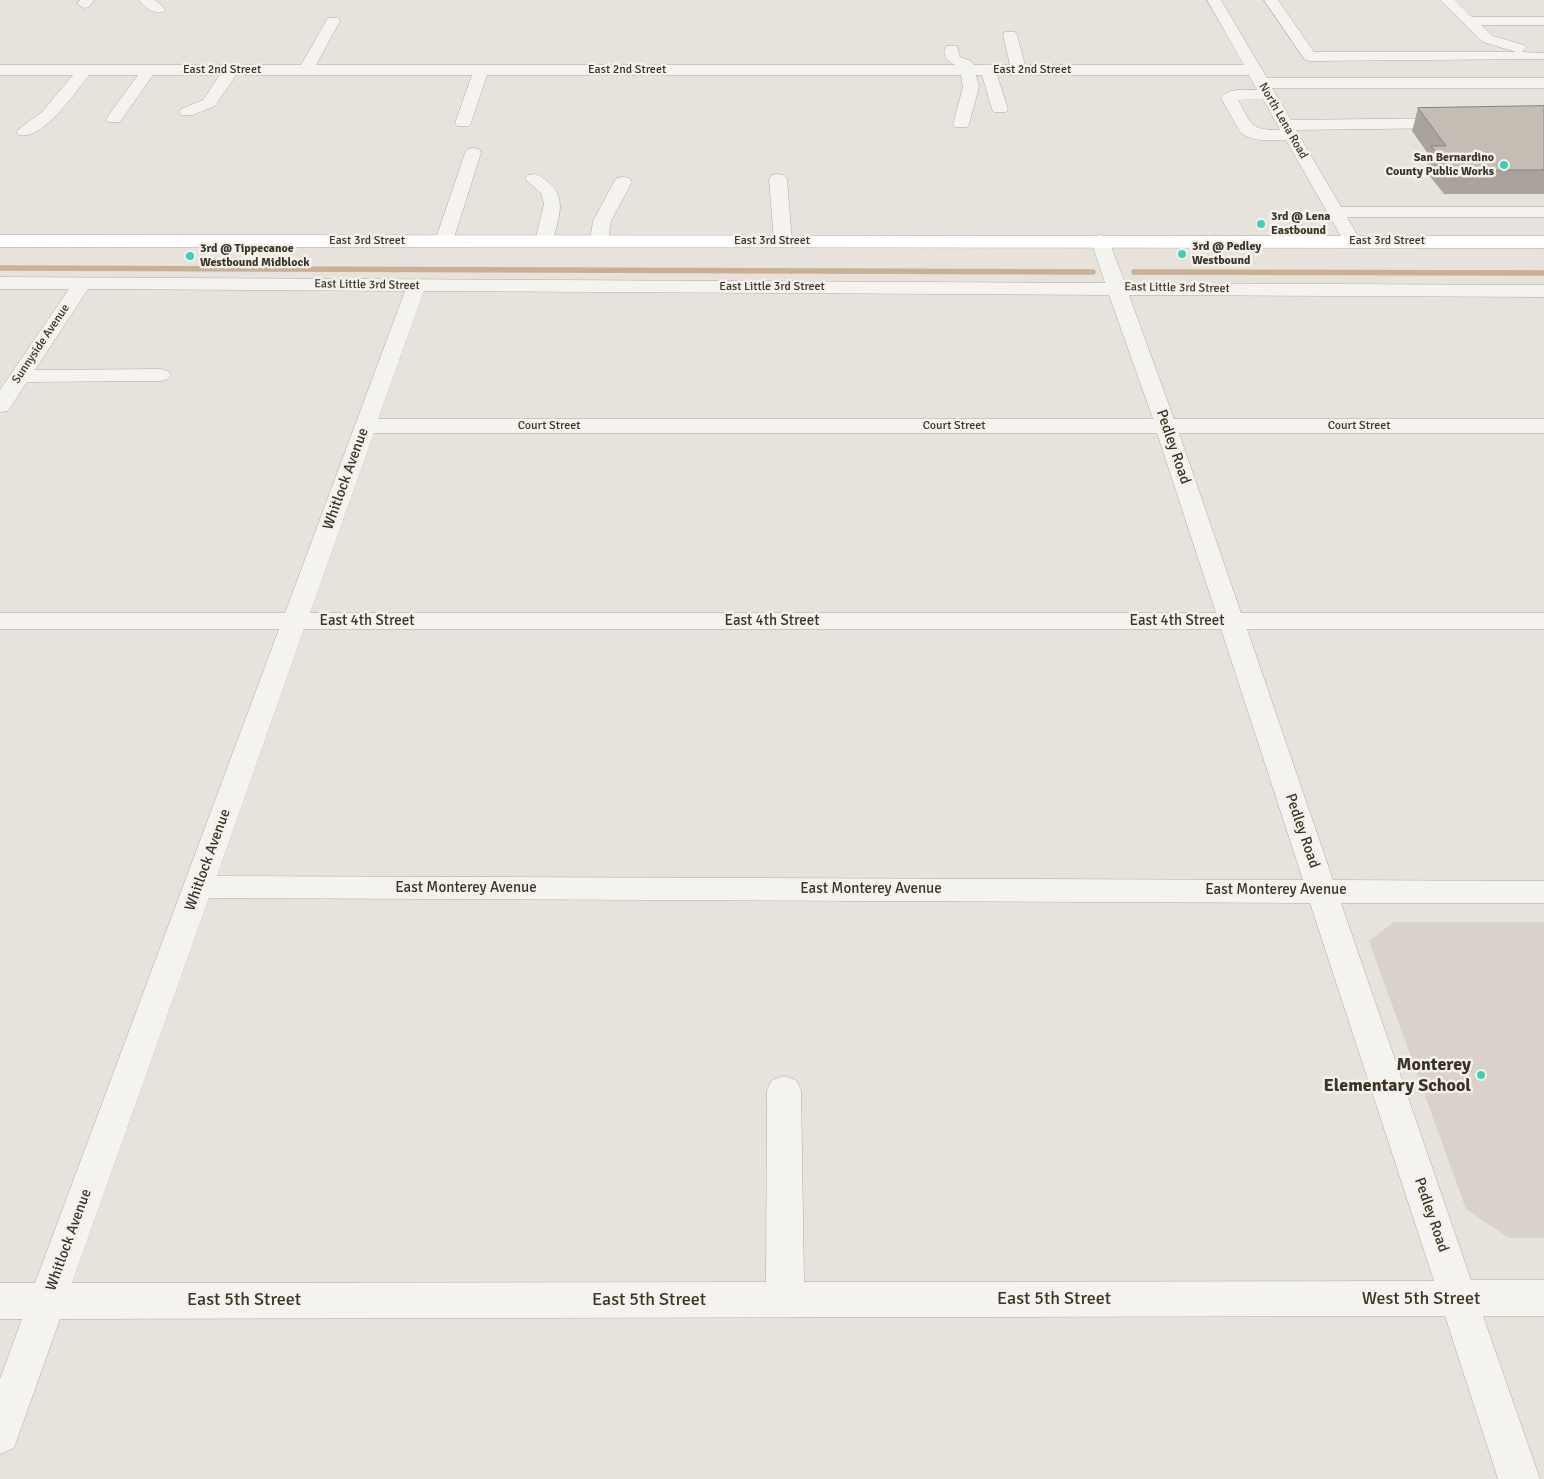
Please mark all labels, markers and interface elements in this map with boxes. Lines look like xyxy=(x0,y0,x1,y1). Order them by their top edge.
street label: East 2nd Street xyxy=(183,63,261,77)
street label: East 2nd Street xyxy=(588,63,666,77)
street label: East 2nd Street xyxy=(993,63,1071,77)
street label: North Lena Road xyxy=(1255,80,1311,162)
place label: San Bernardino County Public Works xyxy=(1386,151,1494,179)
marker: San Bernardino County Public Works xyxy=(1498,159,1510,171)
place label: 3rd @ Lena Eastbound xyxy=(1271,210,1330,238)
marker: 3rd @ Lena Eastbound xyxy=(1255,218,1267,230)
street label: East 3rd Street xyxy=(329,234,405,248)
street label: East 3rd Street xyxy=(734,234,810,248)
street label: East 3rd Street xyxy=(1349,234,1425,248)
place label: 3rd @ Pedley Westbound xyxy=(1192,240,1261,268)
place label: 3rd @ Tippecanoe Westbound Midblock xyxy=(200,242,309,270)
marker: 3rd @ Pedley Westbound xyxy=(1176,248,1188,260)
marker: 3rd @ Tippecanoe Westbound Midblock xyxy=(184,250,196,262)
street label: East Little 3rd Street xyxy=(314,277,420,293)
street label: East Little 3rd Street xyxy=(719,280,825,294)
street label: East Little 3rd Street xyxy=(1124,280,1230,296)
street label: Sunnyside Avenue xyxy=(9,302,73,386)
street label: Pedley Road xyxy=(1152,407,1194,487)
street label: Court Street xyxy=(518,419,580,433)
street label: Court Street xyxy=(923,419,985,433)
street label: Court Street xyxy=(1328,419,1390,433)
street label: Whitlock Avenue xyxy=(319,426,373,532)
street label: East 4th Street xyxy=(320,612,414,630)
street label: East 4th Street xyxy=(725,612,819,630)
street label: East 4th Street xyxy=(1130,612,1224,630)
street label: Pedley Road xyxy=(1281,791,1323,871)
street label: Whitlock Avenue xyxy=(181,807,235,913)
street label: East Monterey Avenue xyxy=(395,879,537,897)
street label: East Monterey Avenue xyxy=(800,880,942,898)
street label: East Monterey Avenue xyxy=(1205,881,1347,899)
place label: Monterey Elementary School xyxy=(1324,1054,1471,1096)
marker: Monterey Elementary School xyxy=(1475,1069,1487,1081)
street label: Pedley Road xyxy=(1410,1175,1452,1255)
street label: Whitlock Avenue xyxy=(42,1187,96,1293)
street label: East 5th Street xyxy=(997,1288,1111,1310)
street label: West 5th Street xyxy=(1362,1288,1480,1310)
street label: East 5th Street xyxy=(187,1289,301,1311)
street label: East 5th Street xyxy=(592,1289,706,1311)

